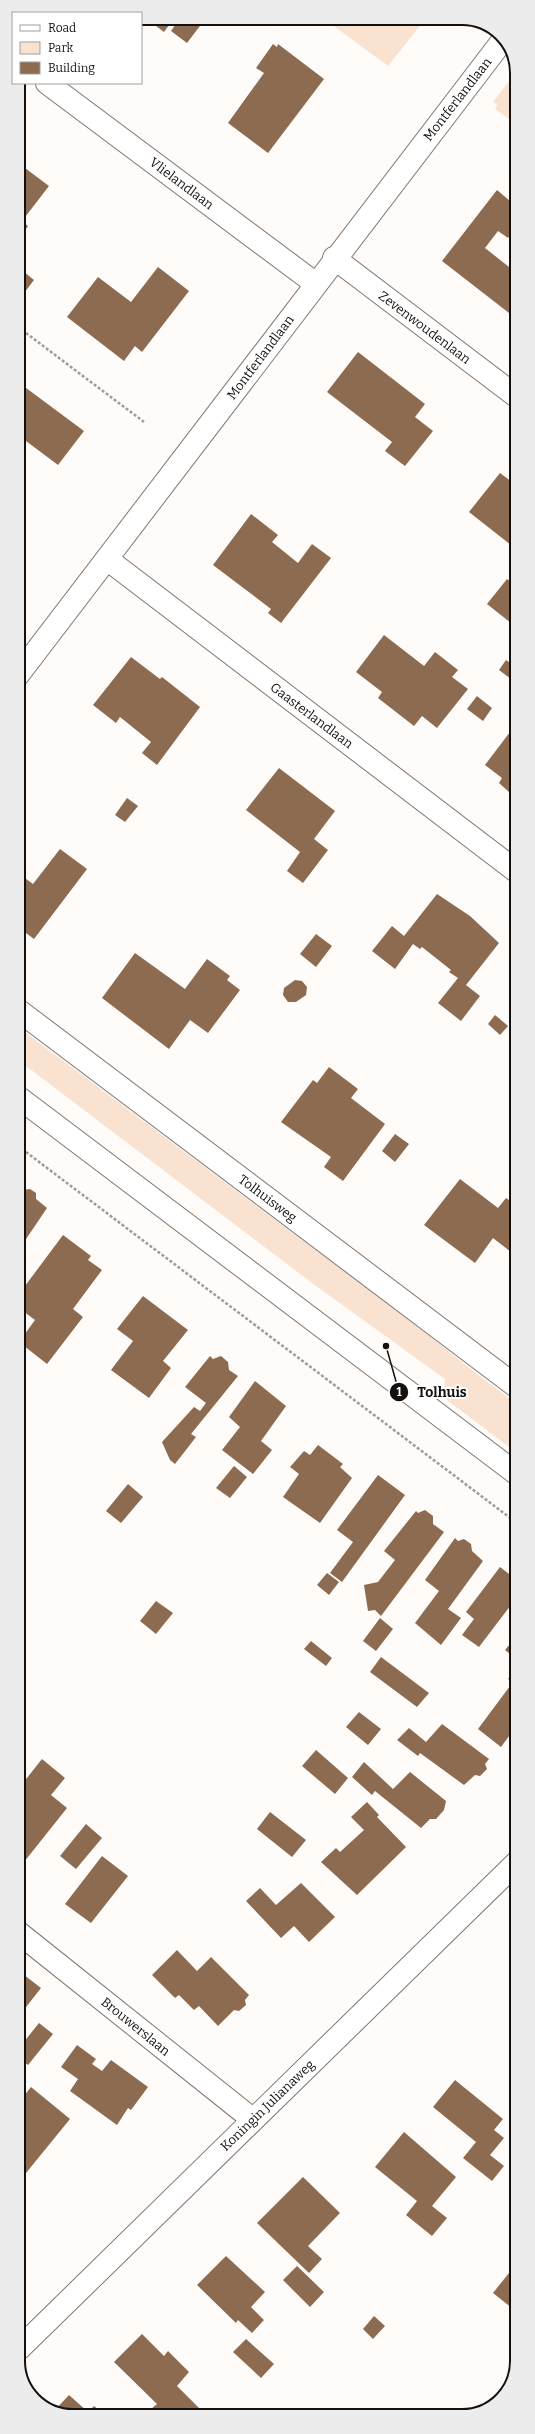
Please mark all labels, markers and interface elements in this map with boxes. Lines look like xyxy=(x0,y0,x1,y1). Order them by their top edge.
legend xyxy=(12,12,142,84)
text: Road xyxy=(48,21,76,35)
text: Park xyxy=(48,41,74,55)
street label: Montferlandlaan xyxy=(420,54,495,144)
text: Building xyxy=(48,61,95,75)
street label: Vlielandlaan xyxy=(147,154,217,213)
street label: Zevenwoudenlaan xyxy=(376,288,474,367)
street label: Montferlandlaan xyxy=(224,312,297,402)
street label: Gaasterlandlaan xyxy=(267,679,357,752)
street label: Tolhuisweg xyxy=(236,1172,300,1225)
callout: Tolhuis xyxy=(389,1379,475,1405)
text: Tolhuis xyxy=(417,1384,467,1401)
text: 1 xyxy=(396,1385,402,1399)
street label: Brouwerslaan xyxy=(98,1994,174,2059)
street label: Koningin Julianaweg xyxy=(217,2057,317,2154)

